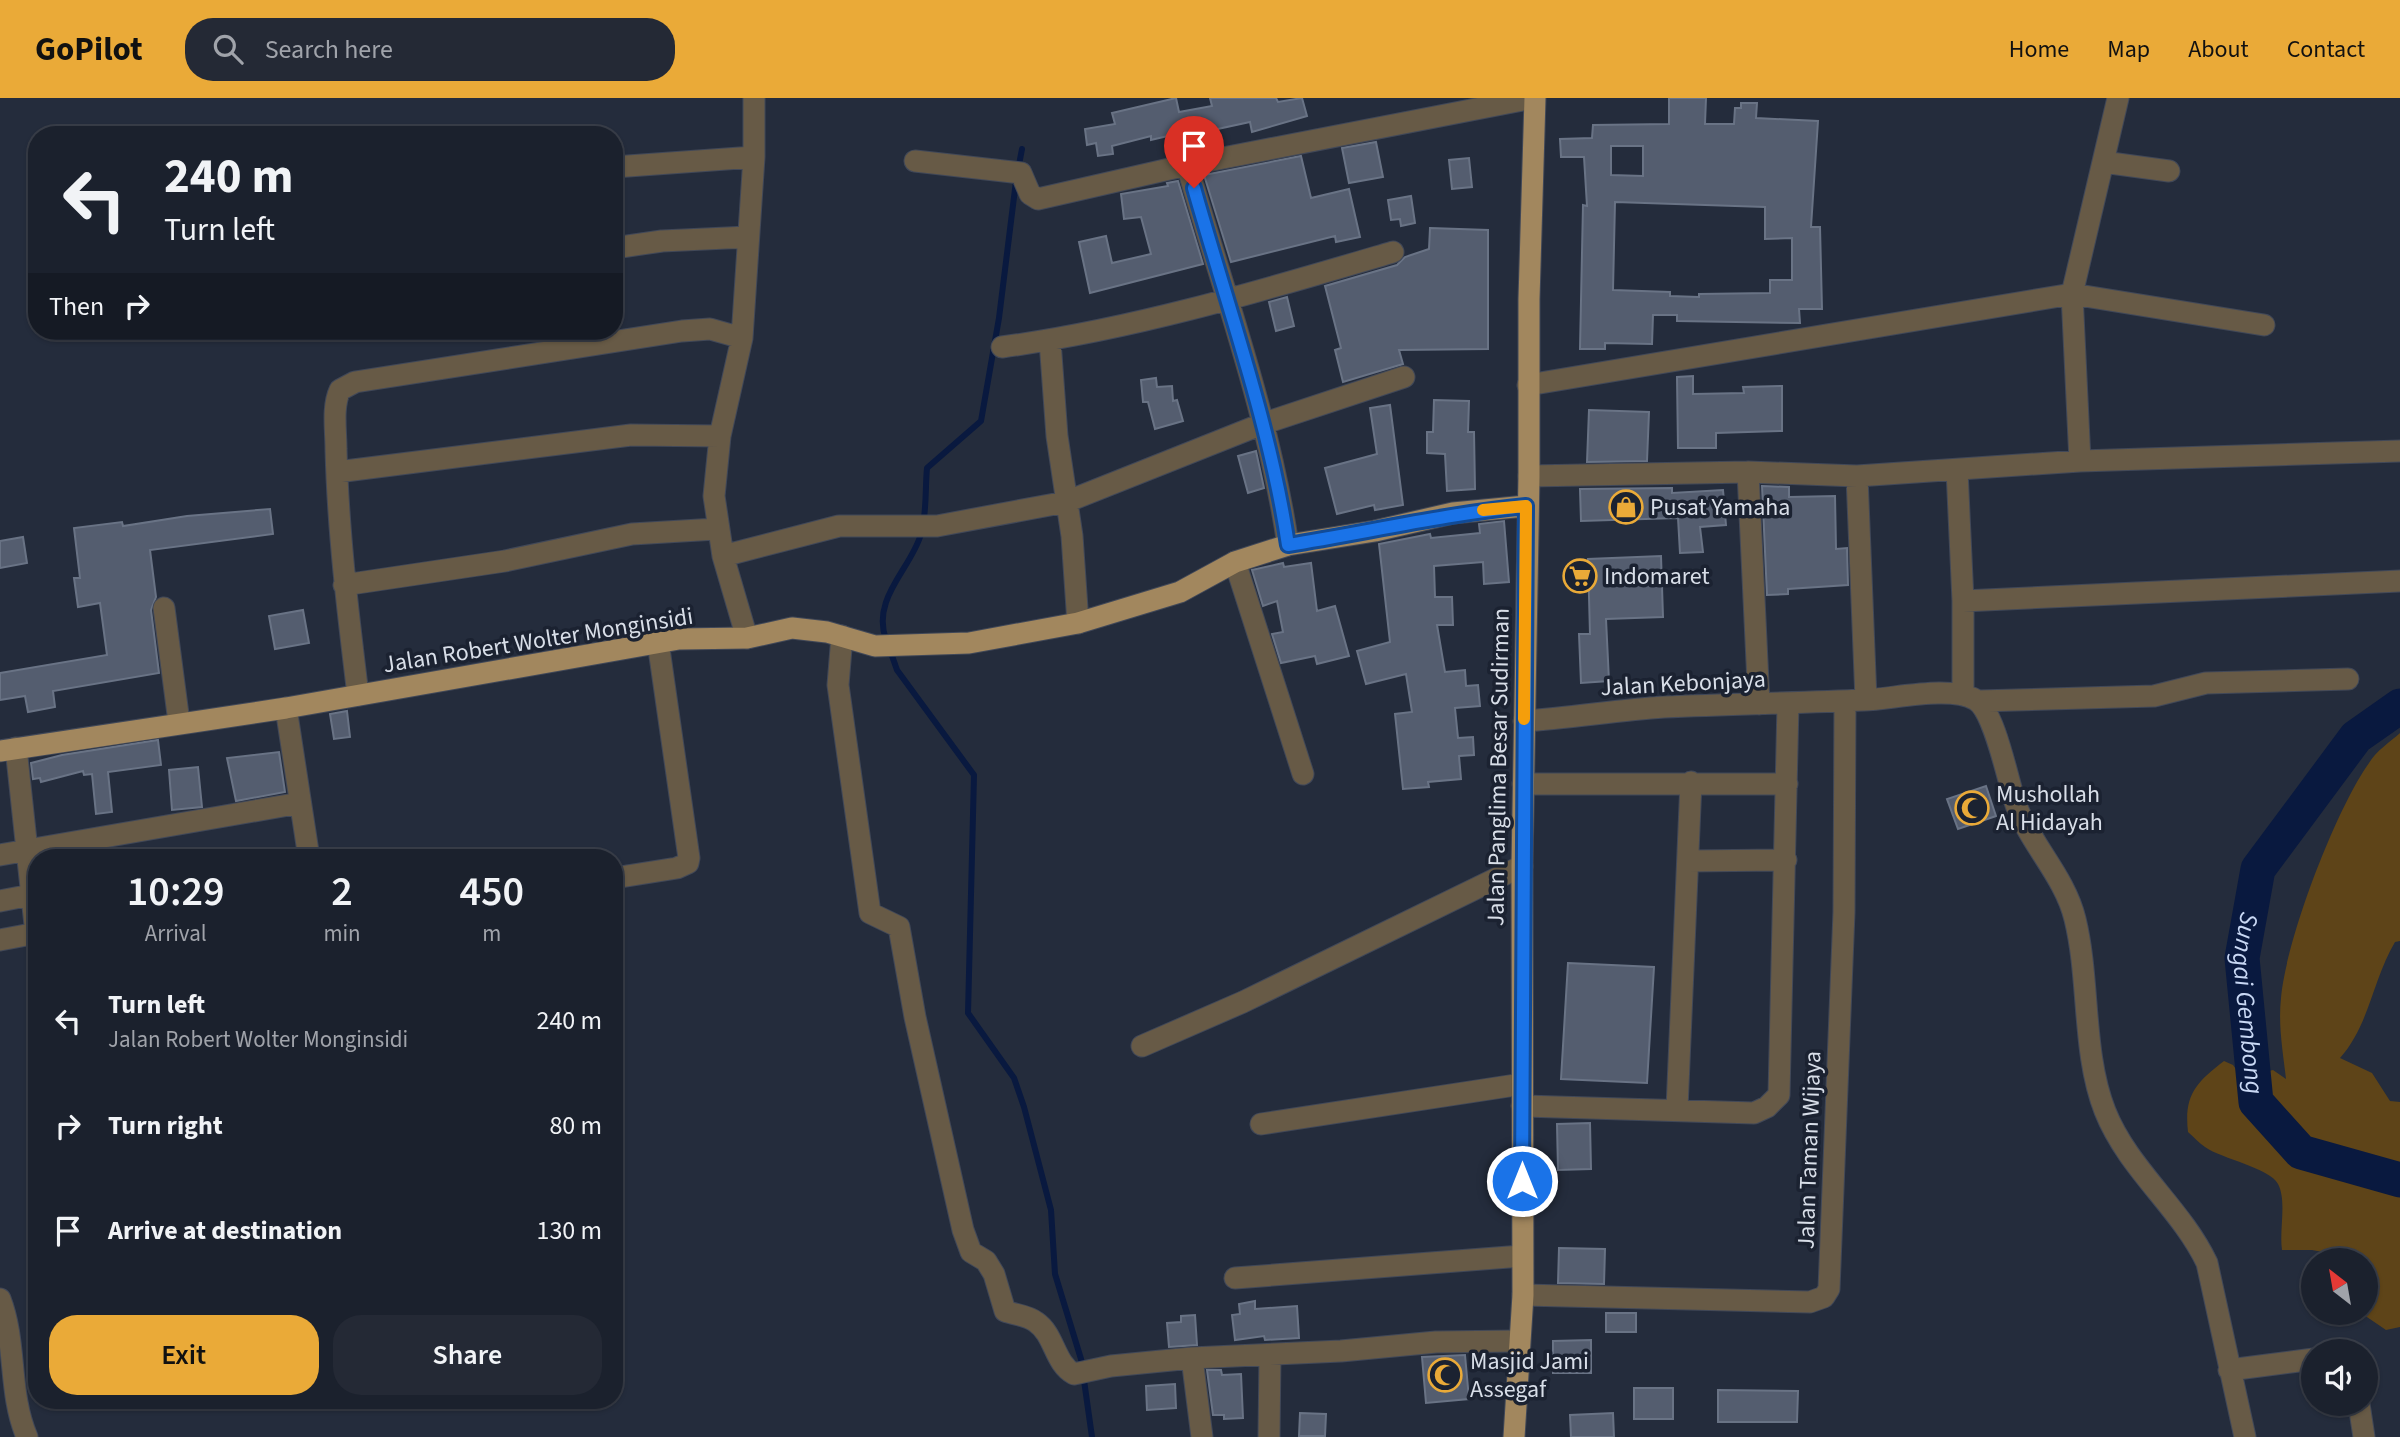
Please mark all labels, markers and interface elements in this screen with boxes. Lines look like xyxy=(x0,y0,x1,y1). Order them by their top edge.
search box xyxy=(185,18,675,81)
text: GoPilot xyxy=(35,26,143,73)
icon: search xyxy=(209,30,247,68)
text: Search here xyxy=(265,31,393,68)
text: Home xyxy=(2009,32,2069,67)
text: Map xyxy=(2107,32,2150,67)
text: About xyxy=(2188,32,2249,67)
text: Contact xyxy=(2287,32,2365,67)
pin xyxy=(1164,116,1224,188)
icon: arrive xyxy=(1175,127,1213,165)
text: 240 m xyxy=(164,142,293,212)
icon: left xyxy=(49,154,140,245)
text: Turn left xyxy=(164,207,275,253)
icon: right xyxy=(118,287,156,325)
text: Then xyxy=(49,288,104,325)
shop icon: Pusat Yamaha xyxy=(1607,488,1645,526)
place label: Pusat Yamaha xyxy=(1650,490,1790,525)
supermarket icon: Indomaret xyxy=(1561,557,1599,595)
place label: Indomaret xyxy=(1604,559,1710,594)
street label: Jalan Robert Wolter Monginsidi xyxy=(381,599,696,682)
street label: Jalan Panglima Besar Sudirman xyxy=(1478,608,1519,926)
street label: Jalan Kebonjaya xyxy=(1599,662,1767,705)
place label: Mushollah Al Hidayah xyxy=(1996,777,2103,840)
mosque icon: Mushollah Al Hidayah xyxy=(1953,789,1991,827)
text: 10:29 xyxy=(127,862,225,922)
text: 2 xyxy=(331,862,353,922)
text: 450 xyxy=(460,862,524,922)
water label: Sungai Gembong xyxy=(2223,909,2273,1096)
text: Arrival xyxy=(145,917,207,950)
text: min xyxy=(323,917,361,950)
text: m xyxy=(482,917,501,950)
text: Turn left xyxy=(108,986,205,1023)
icon: left xyxy=(49,1002,87,1040)
text: 240 m xyxy=(536,1002,602,1039)
text: Jalan Robert Wolter Monginsidi xyxy=(108,1023,408,1056)
street label: Jalan Taman Wijaya xyxy=(1789,1050,1830,1250)
icon: right xyxy=(49,1107,87,1145)
text: Turn right xyxy=(108,1107,223,1144)
text: 80 m xyxy=(549,1107,602,1144)
position arrow xyxy=(1485,1144,1559,1218)
icon: arrive xyxy=(49,1212,87,1250)
text: Arrive at destination xyxy=(108,1212,342,1249)
text: 130 m xyxy=(536,1212,602,1249)
north arrow xyxy=(2301,1248,2378,1325)
map controls xyxy=(2301,1248,2378,1416)
button: Exit xyxy=(49,1315,319,1395)
button: Share xyxy=(333,1315,602,1395)
button: sound xyxy=(2301,1339,2378,1416)
place label: Masjid Jami Assegaf xyxy=(1470,1344,1589,1407)
mosque icon: Masjid Jami Assegaf xyxy=(1426,1356,1464,1394)

